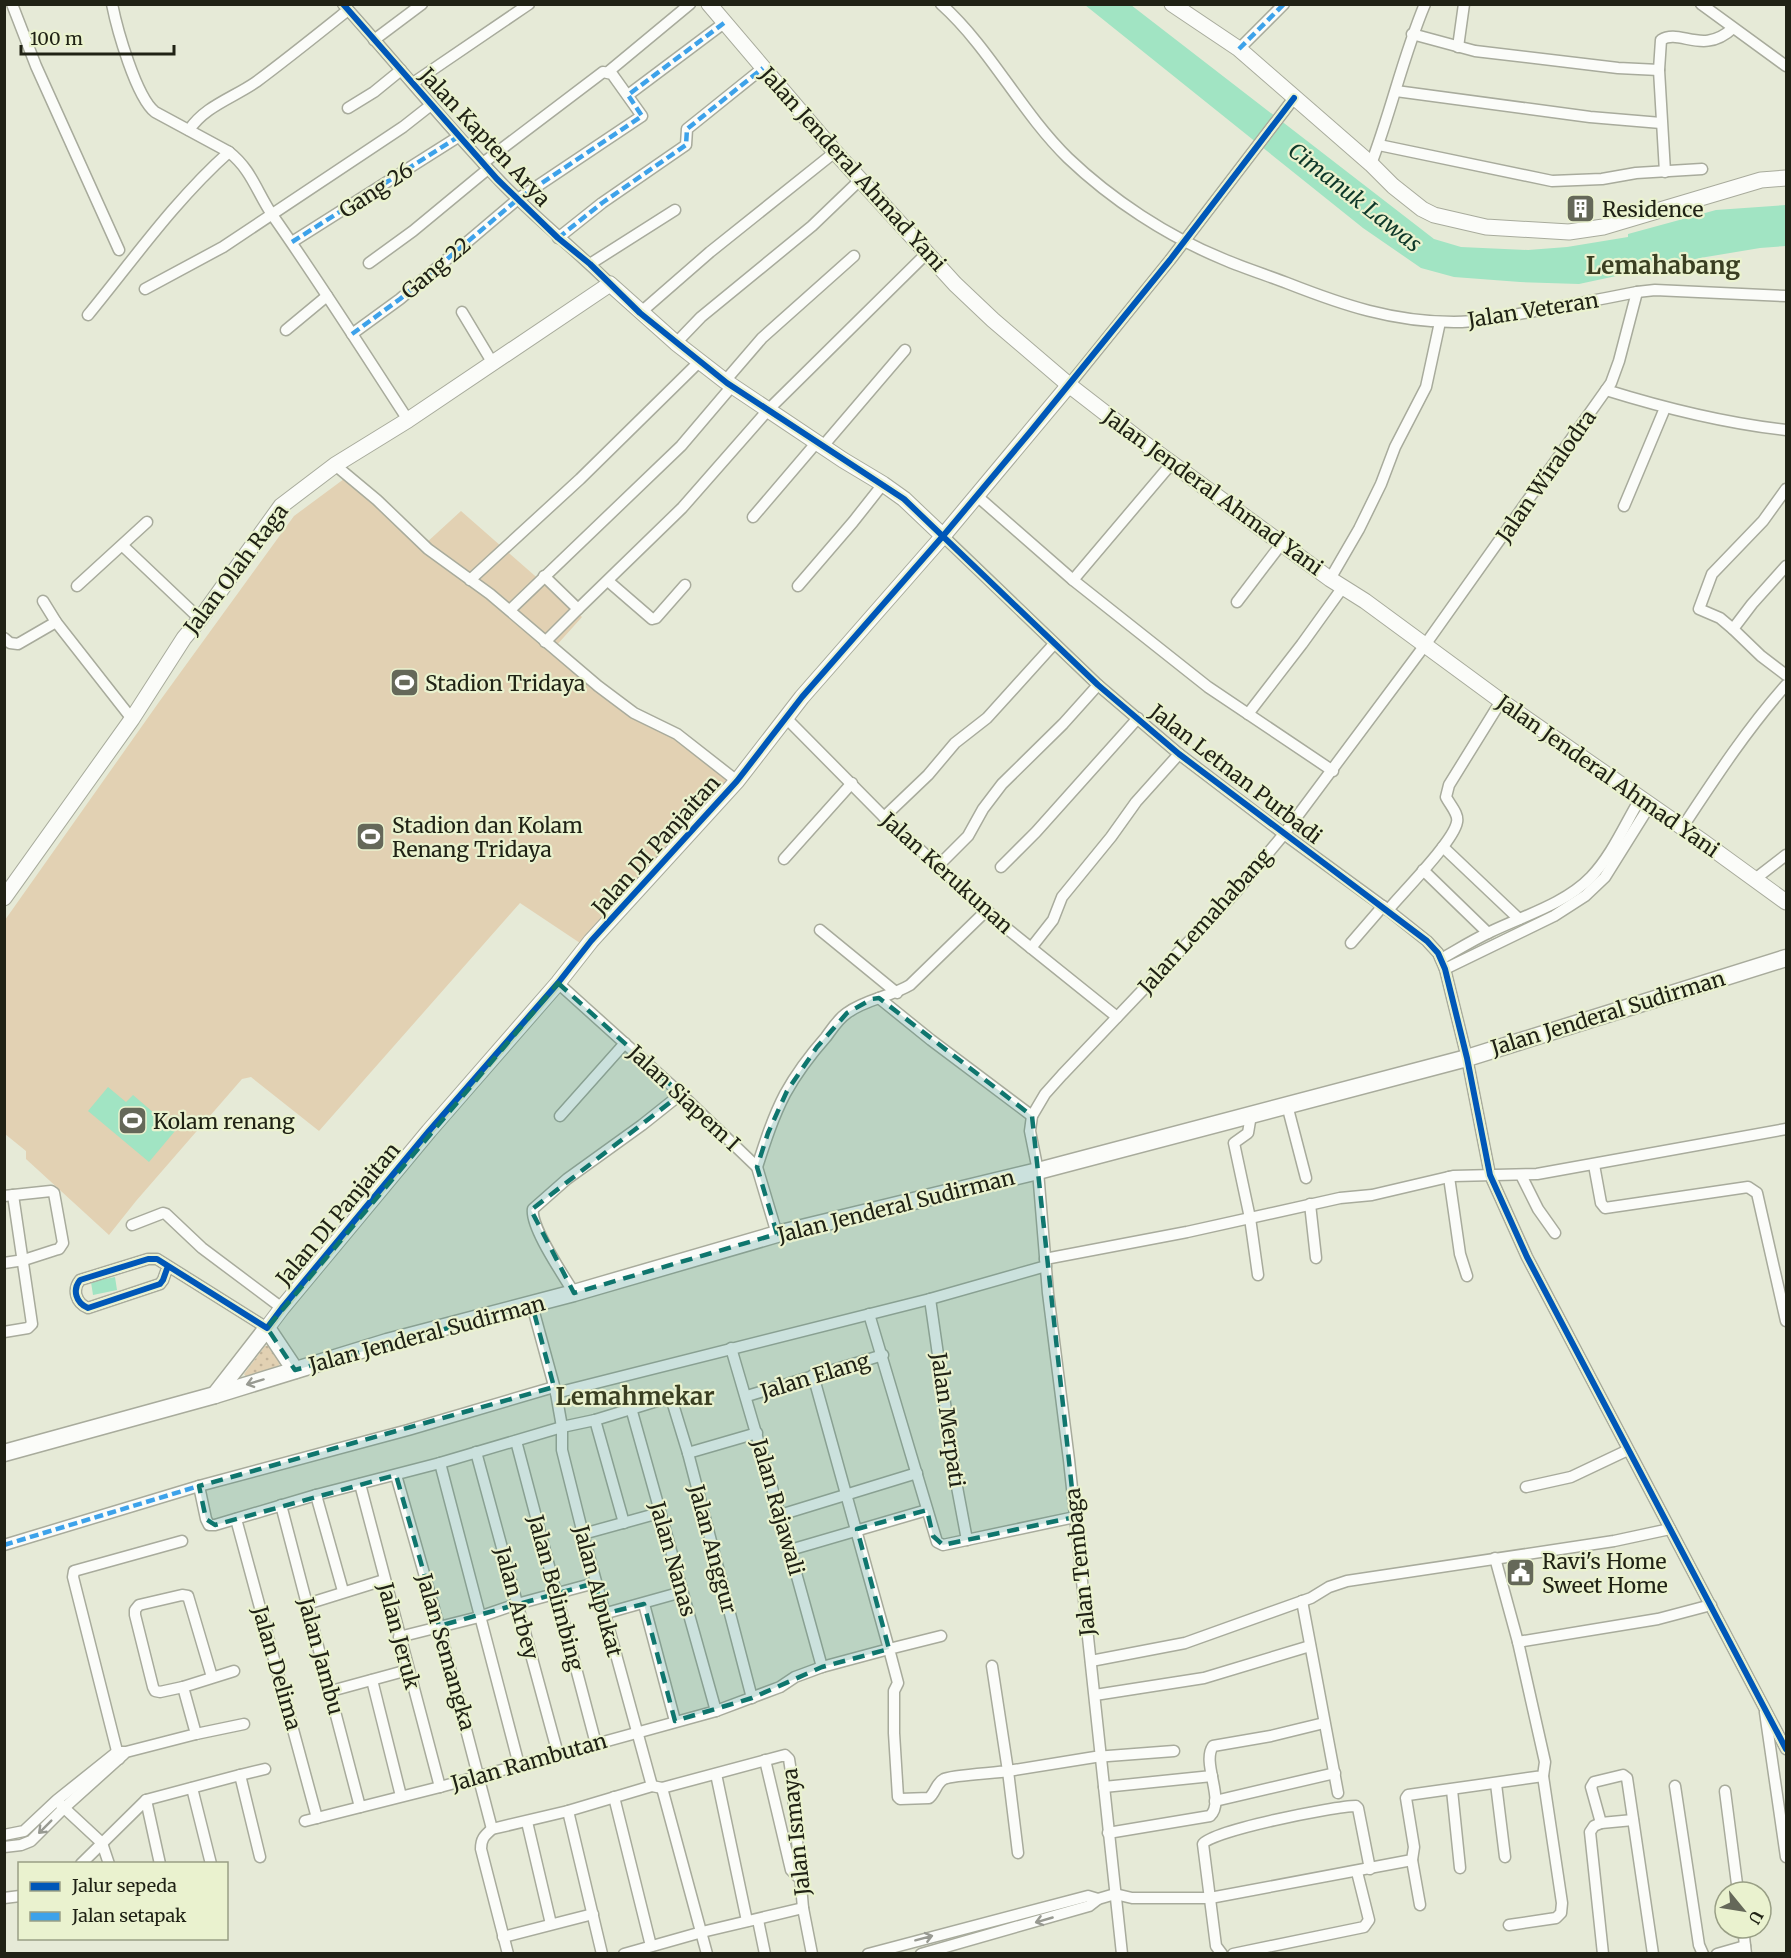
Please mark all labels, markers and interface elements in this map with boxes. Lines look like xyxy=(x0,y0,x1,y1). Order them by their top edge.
scale bar xyxy=(21,18,174,56)
text: 100 m xyxy=(30,27,83,50)
street label: Jalan Jenderal Ahmad Yani xyxy=(753,60,952,277)
street label: Jalan Kapten Arya xyxy=(413,61,556,212)
water label: Cimanuk Lawas xyxy=(1283,136,1427,258)
street label: Gang 26 xyxy=(334,156,418,224)
building icon: Residence xyxy=(1565,193,1597,225)
place label: Residence xyxy=(1602,196,1704,223)
street label: Gang 22 xyxy=(396,231,476,305)
district label: Lemahabang xyxy=(1586,250,1740,281)
street label: Jalan Veteran xyxy=(1465,286,1600,334)
street label: Jalan Jenderal Ahmad Yani xyxy=(1097,402,1329,581)
street label: Jalan Wiralodra xyxy=(1490,404,1602,548)
street label: Jalan Olah Raga xyxy=(177,498,294,640)
sports icon: Stadion Tridaya xyxy=(388,667,420,699)
place label: Stadion Tridaya xyxy=(425,670,585,697)
street label: Jalan Jenderal Ahmad Yani xyxy=(1491,688,1725,863)
street label: Jalan Letnan Purbadi xyxy=(1144,698,1328,850)
street label: Jalan DI Panjaitan xyxy=(585,769,726,921)
street label: Jalan Kerukunan xyxy=(875,806,1019,940)
place label: Stadion dan Kolam Renang Tridaya xyxy=(392,812,583,863)
sports icon: Stadion dan Kolam Renang Tridaya xyxy=(355,821,387,853)
street label: Jalan Lemahabang xyxy=(1132,842,1278,1000)
street label: Jalan Jenderal Sudirman xyxy=(1487,964,1728,1062)
street label: Jalan Siapem I xyxy=(622,1039,746,1157)
sports icon: Kolam renang xyxy=(116,1105,148,1137)
place label: Kolam renang xyxy=(153,1108,295,1135)
street label: Jalan DI Panjaitan xyxy=(270,1137,406,1292)
street label: Jalan Jenderal Sudirman xyxy=(774,1163,1017,1249)
street label: Jalan Jenderal Sudirman xyxy=(305,1289,548,1379)
street label: Jalan Elang xyxy=(756,1347,873,1406)
street label: Jalan Merpati xyxy=(925,1350,971,1489)
one-way arrow xyxy=(246,1378,265,1389)
district label: Lemahmekar xyxy=(555,1381,715,1412)
street label: Jalan Rajawali xyxy=(745,1435,810,1579)
street label: Jalan Anggur xyxy=(683,1481,743,1616)
street label: Jalan Tembaga xyxy=(1059,1487,1101,1638)
street label: Jalan Nanas xyxy=(643,1498,702,1619)
street label: Jalan Belimbing xyxy=(522,1511,590,1674)
street label: Jalan Alpukat xyxy=(567,1521,629,1660)
street label: Jalan Arbey xyxy=(489,1543,545,1663)
place label: Ravi's Home Sweet Home xyxy=(1542,1548,1668,1599)
public building icon: Ravi's Home Sweet Home xyxy=(1505,1557,1537,1589)
street label: Jalan Semangka xyxy=(410,1570,481,1733)
street label: Jalan Jeruk xyxy=(372,1579,426,1693)
street label: Jalan Jambu xyxy=(292,1594,350,1718)
street label: Jalan Delima xyxy=(246,1602,308,1733)
street label: Jalan Rambutan xyxy=(447,1727,610,1797)
street label: Jalan Ismaya xyxy=(776,1767,816,1898)
one-way arrow xyxy=(38,1819,53,1834)
legend xyxy=(18,1862,228,1940)
text: Jalur sepeda xyxy=(71,1874,177,1897)
north arrow xyxy=(1713,1880,1773,1940)
text: Jalan setapak xyxy=(71,1904,187,1927)
text: U xyxy=(1744,1907,1768,1928)
one-way arrow xyxy=(1035,1914,1054,1926)
one-way arrow xyxy=(914,1932,933,1944)

